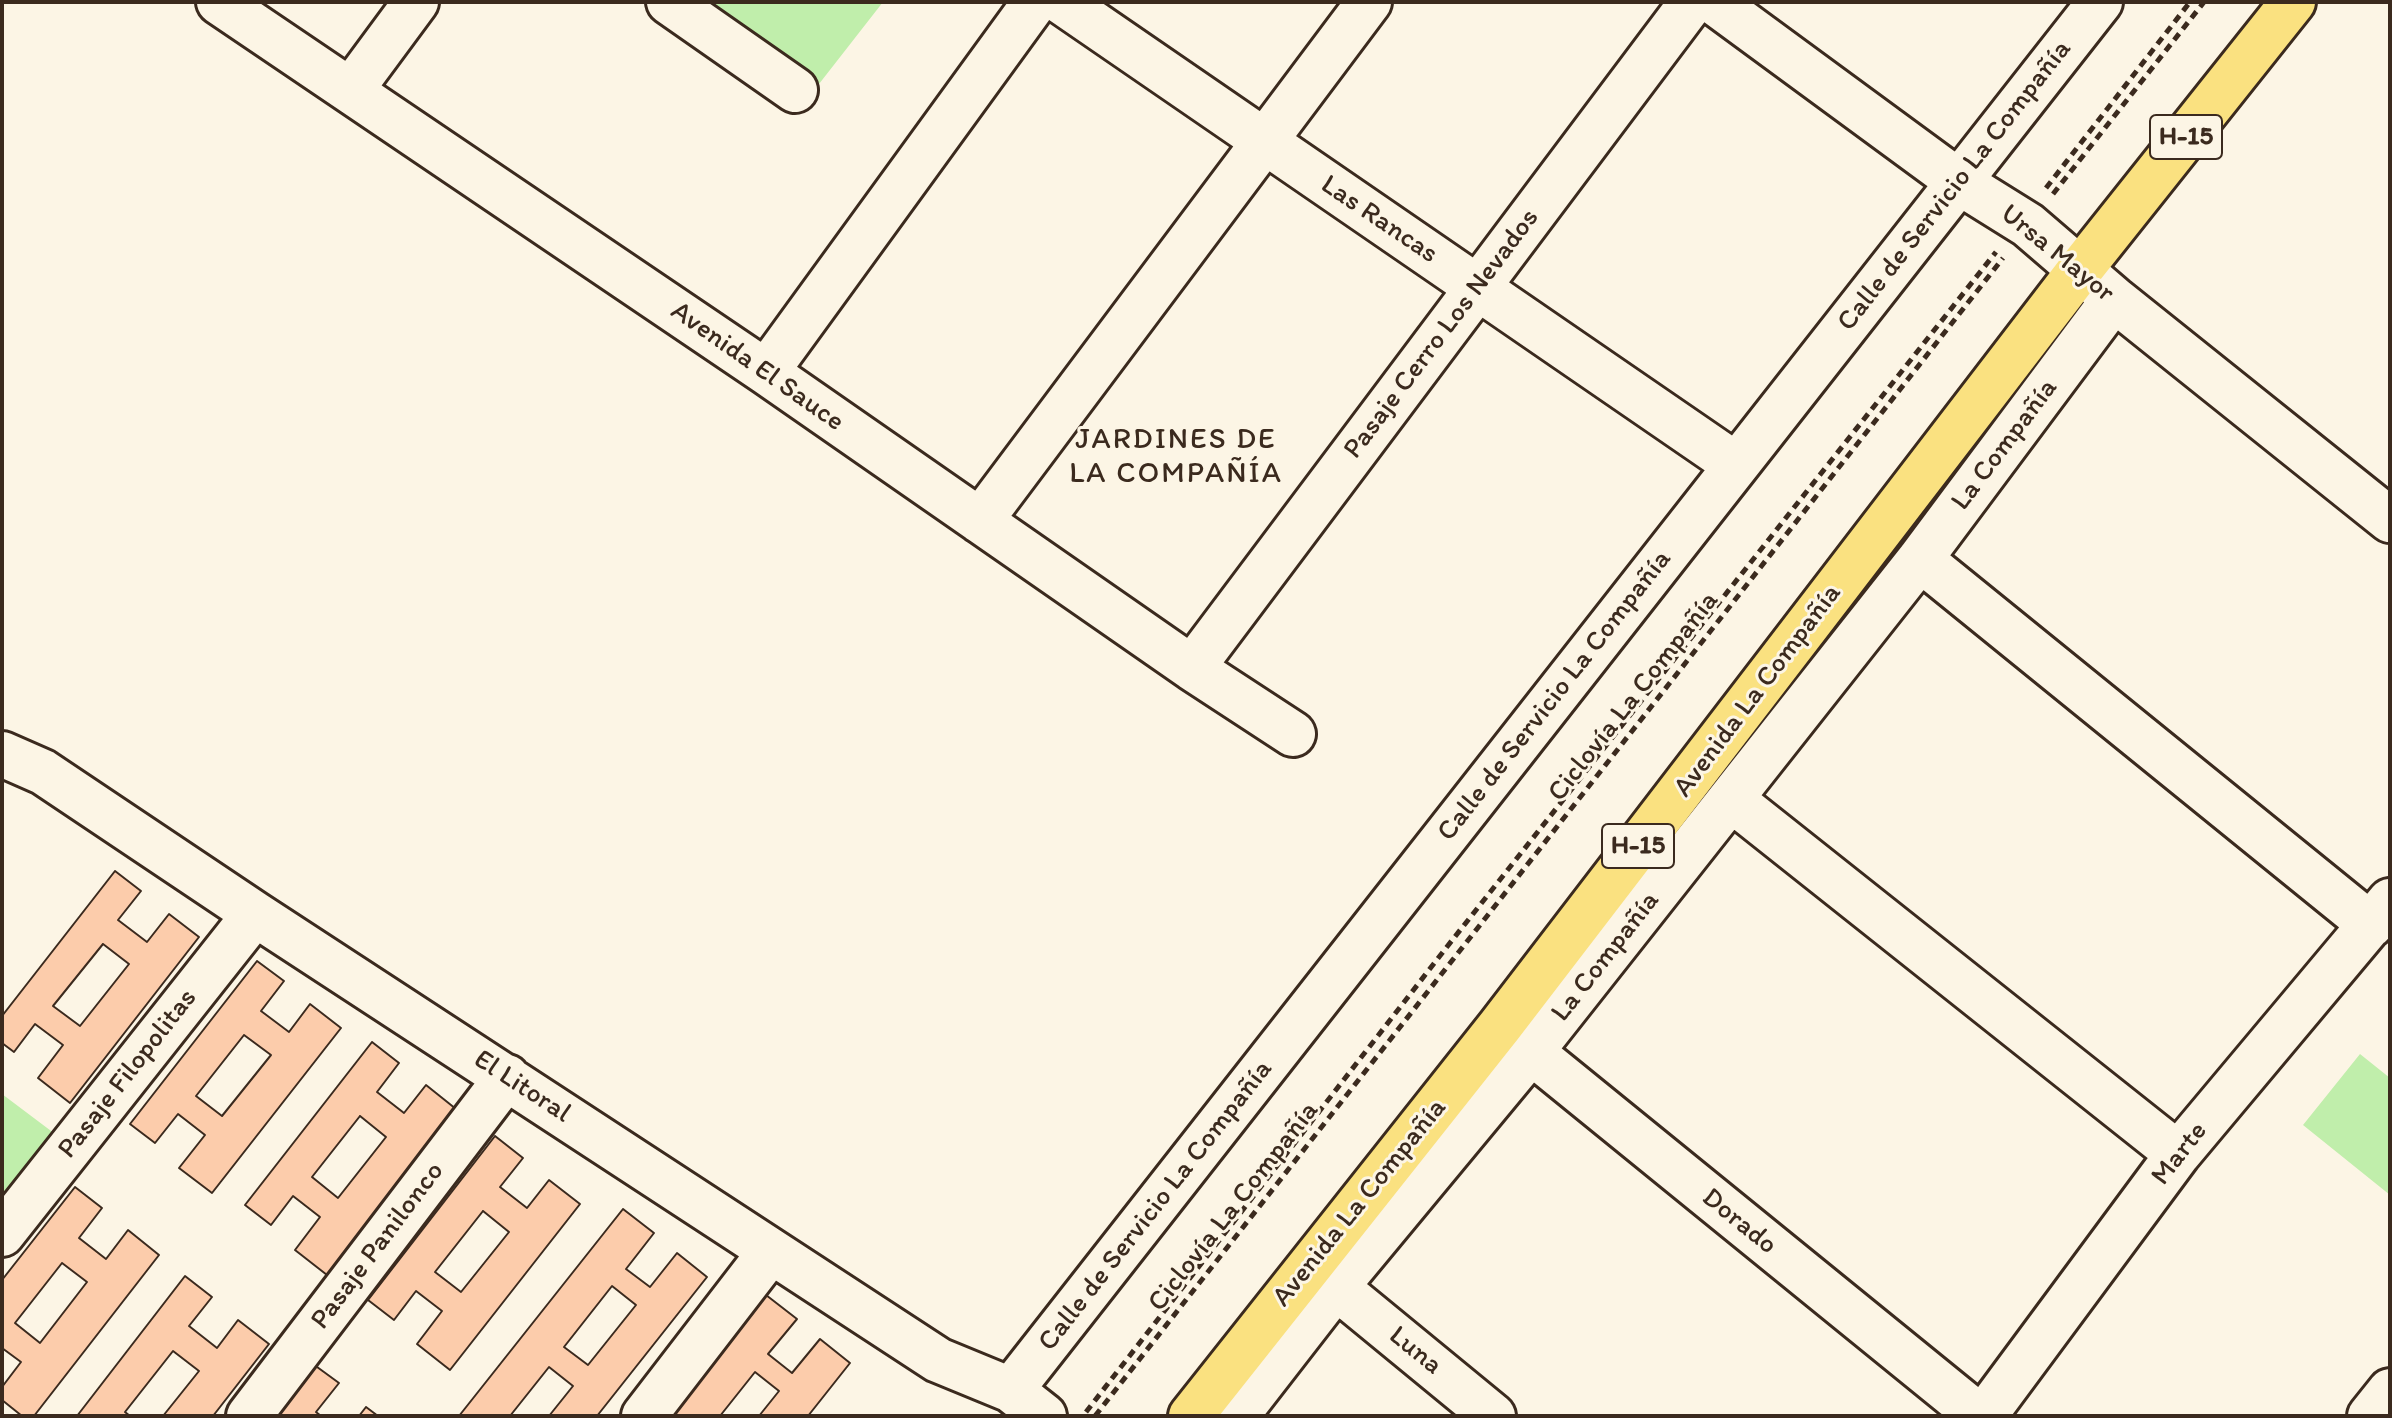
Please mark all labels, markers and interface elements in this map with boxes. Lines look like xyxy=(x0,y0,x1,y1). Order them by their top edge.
street label: Calle de Servicio La Compañía xyxy=(1831,34,2079,338)
road number: H-15 xyxy=(2150,115,2222,159)
street label: Las Rancas xyxy=(1314,169,1444,271)
street label: Ursa Mayor xyxy=(1993,198,2121,310)
street label: Pasaje Cerro Los Nevados xyxy=(1337,202,1547,466)
street label: Avenida El Sauce xyxy=(664,295,850,439)
street label: La Compañía xyxy=(1945,373,2065,517)
district label: JARDINES DE LA COMPAÑÍA xyxy=(1068,422,1284,492)
street label: Calle de Servicio La Compañía xyxy=(1431,544,1679,848)
street label: Avenida La Compañía xyxy=(1667,578,1849,804)
street label: Ciclovía La Compañía xyxy=(1542,585,1726,809)
road number: H-15 xyxy=(1602,824,1674,868)
street label: La Compañía xyxy=(1545,885,1667,1029)
street label: Pasaje Filopolitas xyxy=(51,982,205,1166)
street label: El Litoral xyxy=(467,1043,577,1131)
street label: Calle de Servicio La Compañía xyxy=(1032,1054,1280,1358)
street label: Avenida La Compañía xyxy=(1266,1092,1454,1314)
street label: Ciclovía La Compañía xyxy=(1142,1095,1326,1319)
street label: Marte xyxy=(2145,1115,2215,1193)
street label: Pasaje Panilonco xyxy=(304,1156,452,1336)
street label: Dorado xyxy=(1695,1182,1783,1262)
street label: Luna xyxy=(1382,1319,1448,1383)

